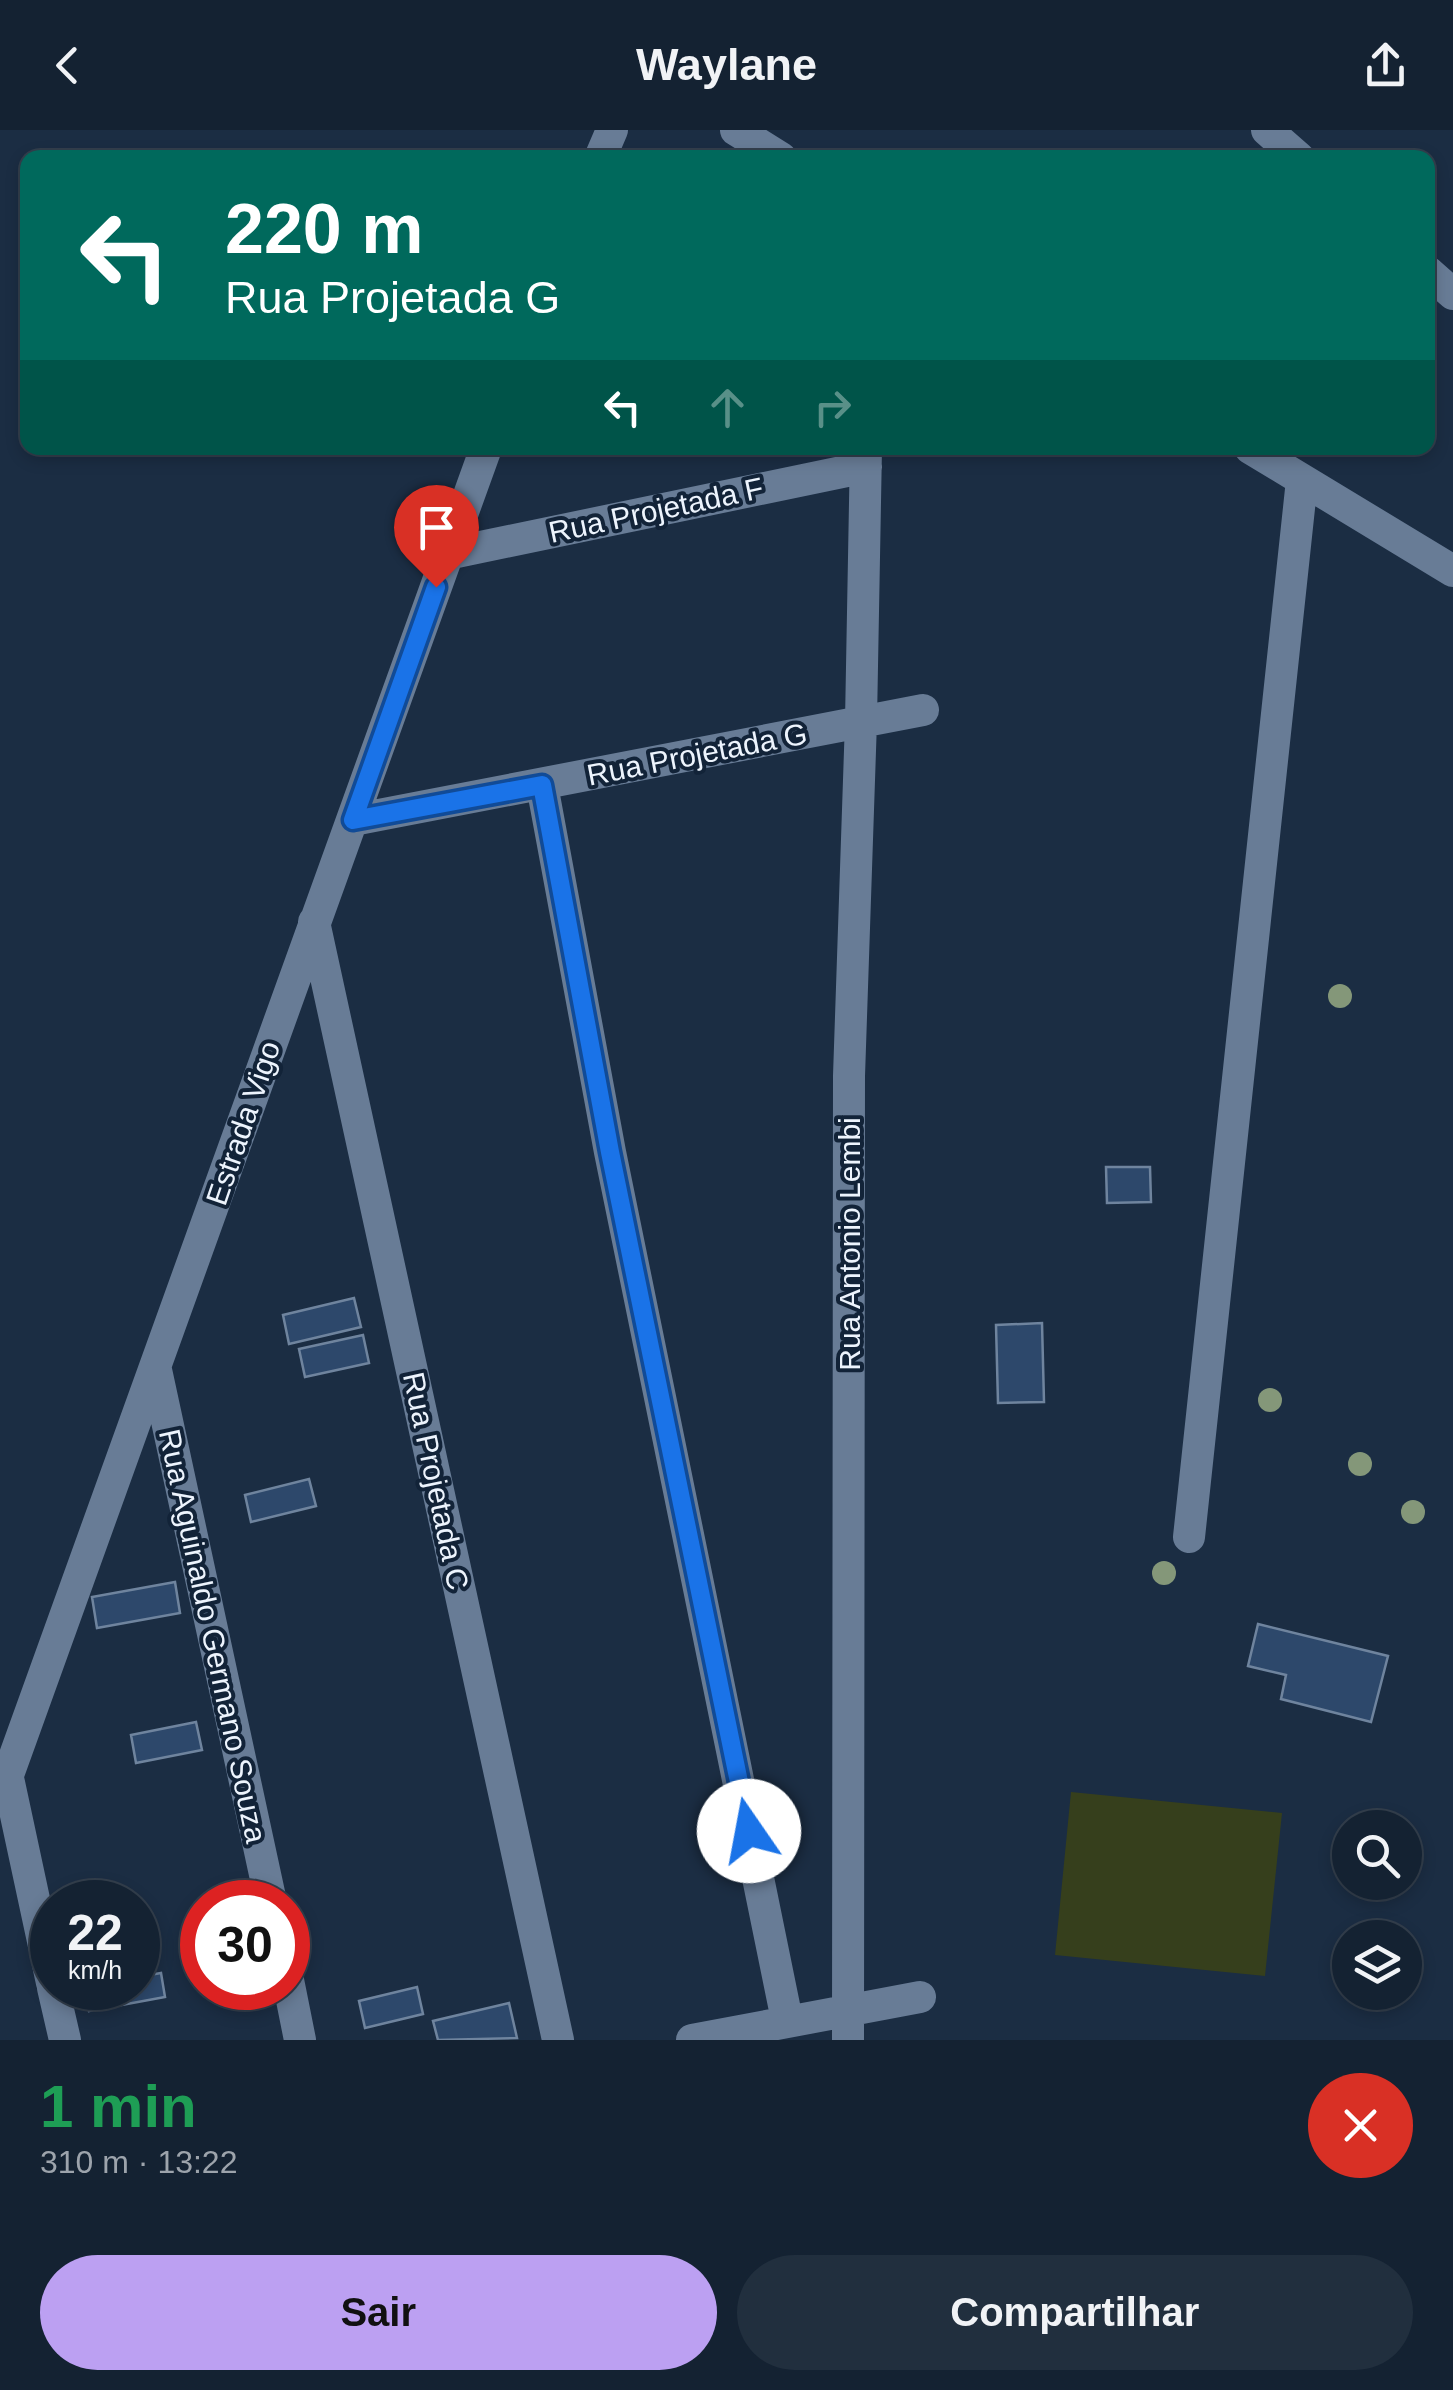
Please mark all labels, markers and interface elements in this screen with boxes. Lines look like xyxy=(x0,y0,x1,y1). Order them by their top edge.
icon: back xyxy=(40,38,95,93)
icon: share xyxy=(1358,38,1413,93)
text: Waylane xyxy=(636,39,817,90)
icon: left xyxy=(60,190,190,320)
text: 220 m xyxy=(225,190,423,268)
text: Rua Projetada G xyxy=(225,272,560,323)
icon: left xyxy=(595,380,650,435)
icon: ahead xyxy=(700,380,755,435)
icon: right xyxy=(805,380,860,435)
street label: Rua Projetada F xyxy=(546,471,766,549)
pin xyxy=(394,485,479,588)
icon: arrive xyxy=(409,500,464,555)
street label: Rua Projetada G xyxy=(584,716,810,792)
street label: Estrada Vigo xyxy=(200,1037,286,1209)
street label: Rua Antonio Lembi xyxy=(833,1117,866,1371)
street label: Rua Projetada C xyxy=(397,1369,475,1593)
street label: Rua Aguinaldo Germano Souza xyxy=(153,1426,273,1846)
position arrow xyxy=(697,1779,801,1883)
map controls xyxy=(1332,1810,1422,2010)
button: search xyxy=(1332,1810,1422,1900)
speed limit sign: 30 xyxy=(180,1880,310,2010)
text: 22 xyxy=(67,1905,123,1961)
button: layers xyxy=(1332,1920,1422,2010)
text: km/h xyxy=(68,1956,122,1984)
text: 1 min xyxy=(40,2073,197,2140)
button: close xyxy=(1308,2073,1413,2178)
text: 310 m · 13:22 xyxy=(40,2144,237,2180)
button: Sair xyxy=(40,2255,717,2370)
button: Compartilhar xyxy=(737,2255,1413,2370)

